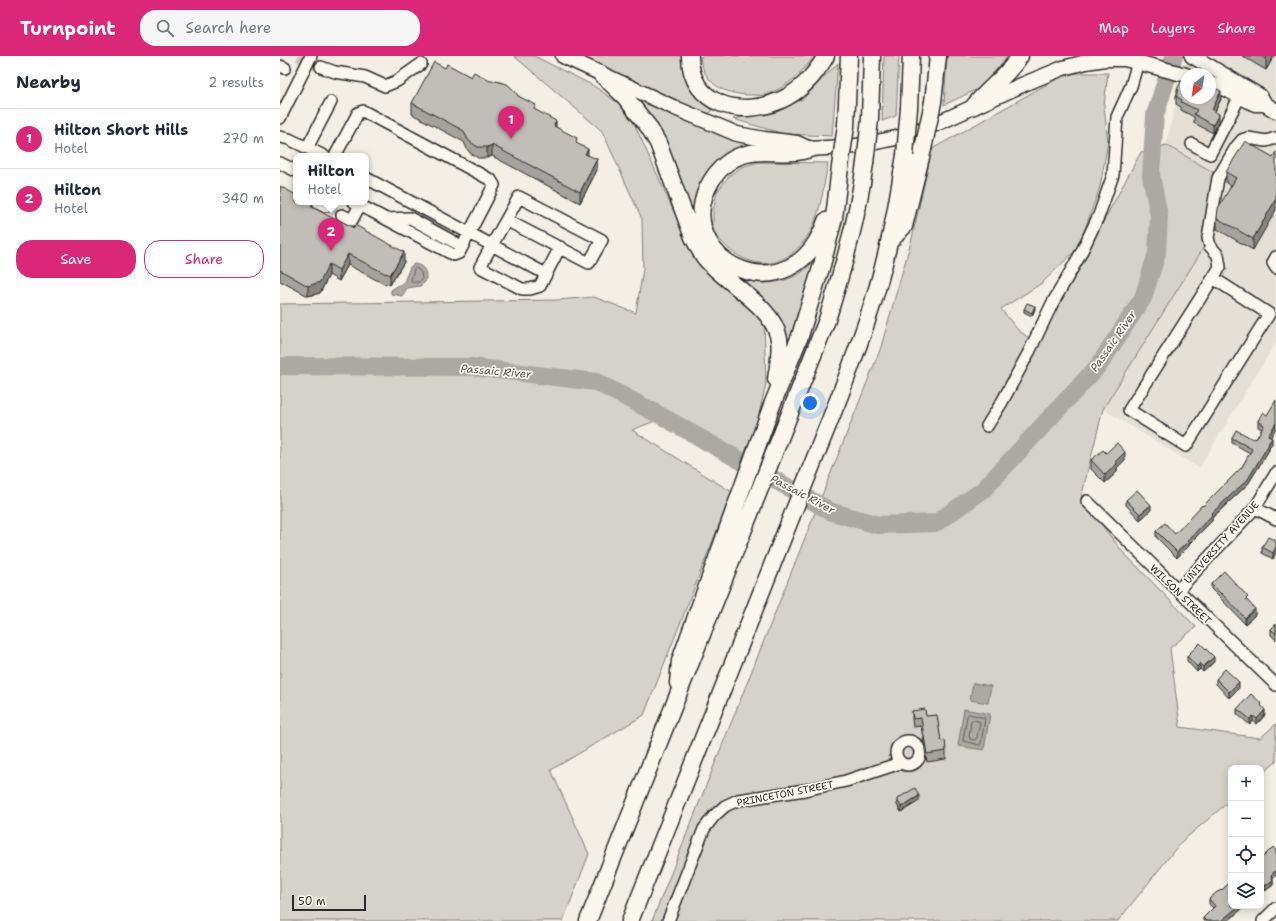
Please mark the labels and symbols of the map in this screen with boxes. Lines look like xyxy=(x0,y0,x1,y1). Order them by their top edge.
north arrow xyxy=(1180,68,1216,104)
pin: 1 xyxy=(498,106,524,139)
pin: 2 xyxy=(318,218,344,251)
water label: Passaic River xyxy=(1087,307,1140,375)
water label: Passaic River xyxy=(460,361,533,382)
your location xyxy=(800,393,820,413)
water label: Passaic River xyxy=(768,471,838,518)
street label: UNIVERSITY AVENUE xyxy=(1181,498,1262,586)
street label: WILSON STREET xyxy=(1147,562,1214,627)
street label: PRINCETON STREET xyxy=(736,778,835,809)
scale bar xyxy=(292,893,366,912)

